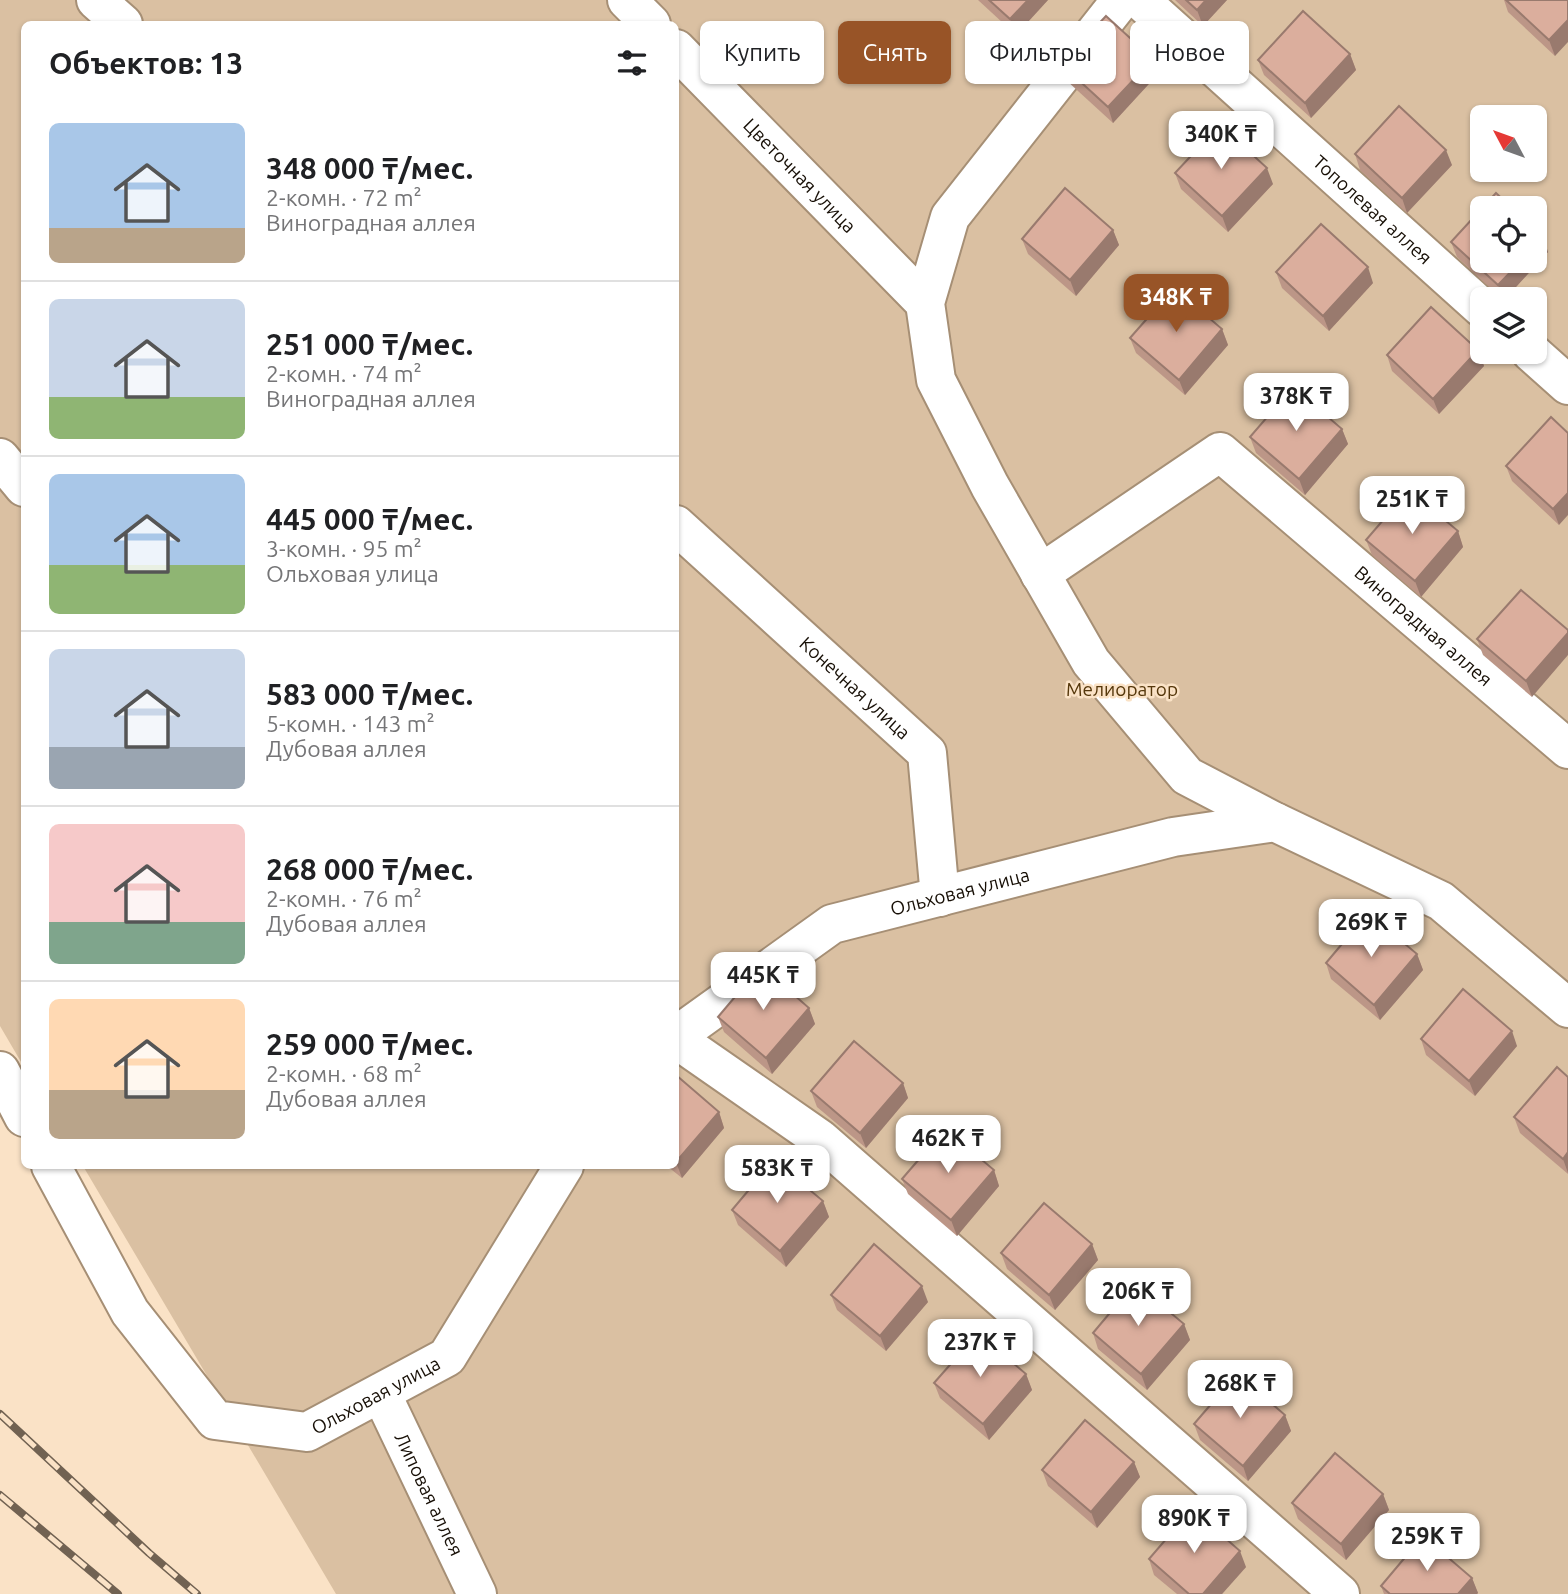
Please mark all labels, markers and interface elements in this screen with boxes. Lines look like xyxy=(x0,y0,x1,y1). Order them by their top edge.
chip: Купить xyxy=(700,21,824,84)
chip: Снять xyxy=(838,21,951,84)
chip: Фильтры xyxy=(965,21,1116,84)
chip: Новое xyxy=(1130,21,1249,84)
icon: filters xyxy=(613,44,651,82)
text: Объектов: 13 xyxy=(49,46,243,80)
north arrow xyxy=(1470,105,1547,182)
map controls xyxy=(1470,105,1547,364)
pin: 340K ₸ xyxy=(1164,111,1278,171)
street label: Цветочная улица xyxy=(739,114,861,237)
text: 340K ₸ xyxy=(1185,121,1257,146)
street label: Тополевая аллея xyxy=(1309,150,1436,269)
icon: home xyxy=(105,151,189,235)
text: 348 000 ₸/мес. xyxy=(266,151,473,185)
text: 2-комн. · 72 m² xyxy=(266,185,422,210)
button: locate xyxy=(1470,196,1547,273)
text: Виноградная аллея xyxy=(266,210,476,235)
pin: 348K ₸ xyxy=(1119,274,1233,334)
text: 348K ₸ xyxy=(1140,284,1212,309)
button: layers xyxy=(1470,287,1547,364)
icon: home xyxy=(105,327,189,411)
text: 251 000 ₸/мес. xyxy=(266,327,473,361)
text: 2-комн. · 74 m² xyxy=(266,361,422,386)
pin: 378K ₸ xyxy=(1239,374,1353,433)
text: 378K ₸ xyxy=(1260,383,1332,408)
text: Виноградная аллея xyxy=(266,386,476,411)
pin: 251K ₸ xyxy=(1355,476,1469,536)
text: 251K ₸ xyxy=(1376,486,1448,511)
icon: home xyxy=(105,502,189,586)
text: 445 000 ₸/мес. xyxy=(266,502,473,536)
text: 3-комн. · 95 m² xyxy=(266,536,422,561)
text: Ольховая улица xyxy=(266,561,439,586)
street label: Виноградная аллея xyxy=(1350,561,1497,690)
street label: Конечная улица xyxy=(795,632,915,743)
icon: home xyxy=(105,677,189,761)
text: 583 000 ₸/мес. xyxy=(266,677,473,711)
park label: Мелиоратор xyxy=(1066,678,1178,700)
text: 5-комн. · 143 m² xyxy=(266,711,435,736)
text: Дубовая аллея xyxy=(266,736,427,761)
icon: home xyxy=(105,852,189,936)
text: 268 000 ₸/мес. xyxy=(266,852,473,886)
street label: Ольховая улица xyxy=(888,863,1032,920)
text: 2-комн. · 76 m² xyxy=(266,886,422,911)
pin: 269K ₸ xyxy=(1314,900,1428,959)
text: 269K ₸ xyxy=(1335,909,1407,934)
text: Дубовая аллея xyxy=(266,911,427,936)
pin: 445K ₸ xyxy=(706,953,820,1012)
text: 445K ₸ xyxy=(727,962,799,987)
icon: home xyxy=(105,1027,189,1111)
text: 259 000 ₸/мес. xyxy=(266,1027,473,1061)
text: 2-комн. · 68 m² xyxy=(266,1061,422,1086)
text: Дубовая аллея xyxy=(266,1086,427,1111)
pin: 462K ₸ xyxy=(891,1116,1005,1175)
text: 462K ₸ xyxy=(912,1125,984,1150)
pin: 583K ₸ xyxy=(720,1146,834,1205)
text: 583K ₸ xyxy=(741,1155,813,1180)
pin: 206K ₸ xyxy=(1081,1268,1195,1328)
text: 206K ₸ xyxy=(1102,1278,1174,1303)
pin: 237K ₸ xyxy=(923,1320,1037,1379)
text: 237K ₸ xyxy=(944,1329,1016,1354)
street label: Ольховая улица xyxy=(307,1352,444,1439)
pin: 268K ₸ xyxy=(1183,1360,1297,1420)
text: 268K ₸ xyxy=(1204,1370,1276,1395)
street label: Липовая аллея xyxy=(390,1429,468,1559)
pin: 890K ₸ xyxy=(1137,1496,1251,1555)
text: 890K ₸ xyxy=(1158,1505,1230,1530)
pin: 259K ₸ xyxy=(1370,1514,1484,1573)
text: 259K ₸ xyxy=(1391,1523,1463,1548)

